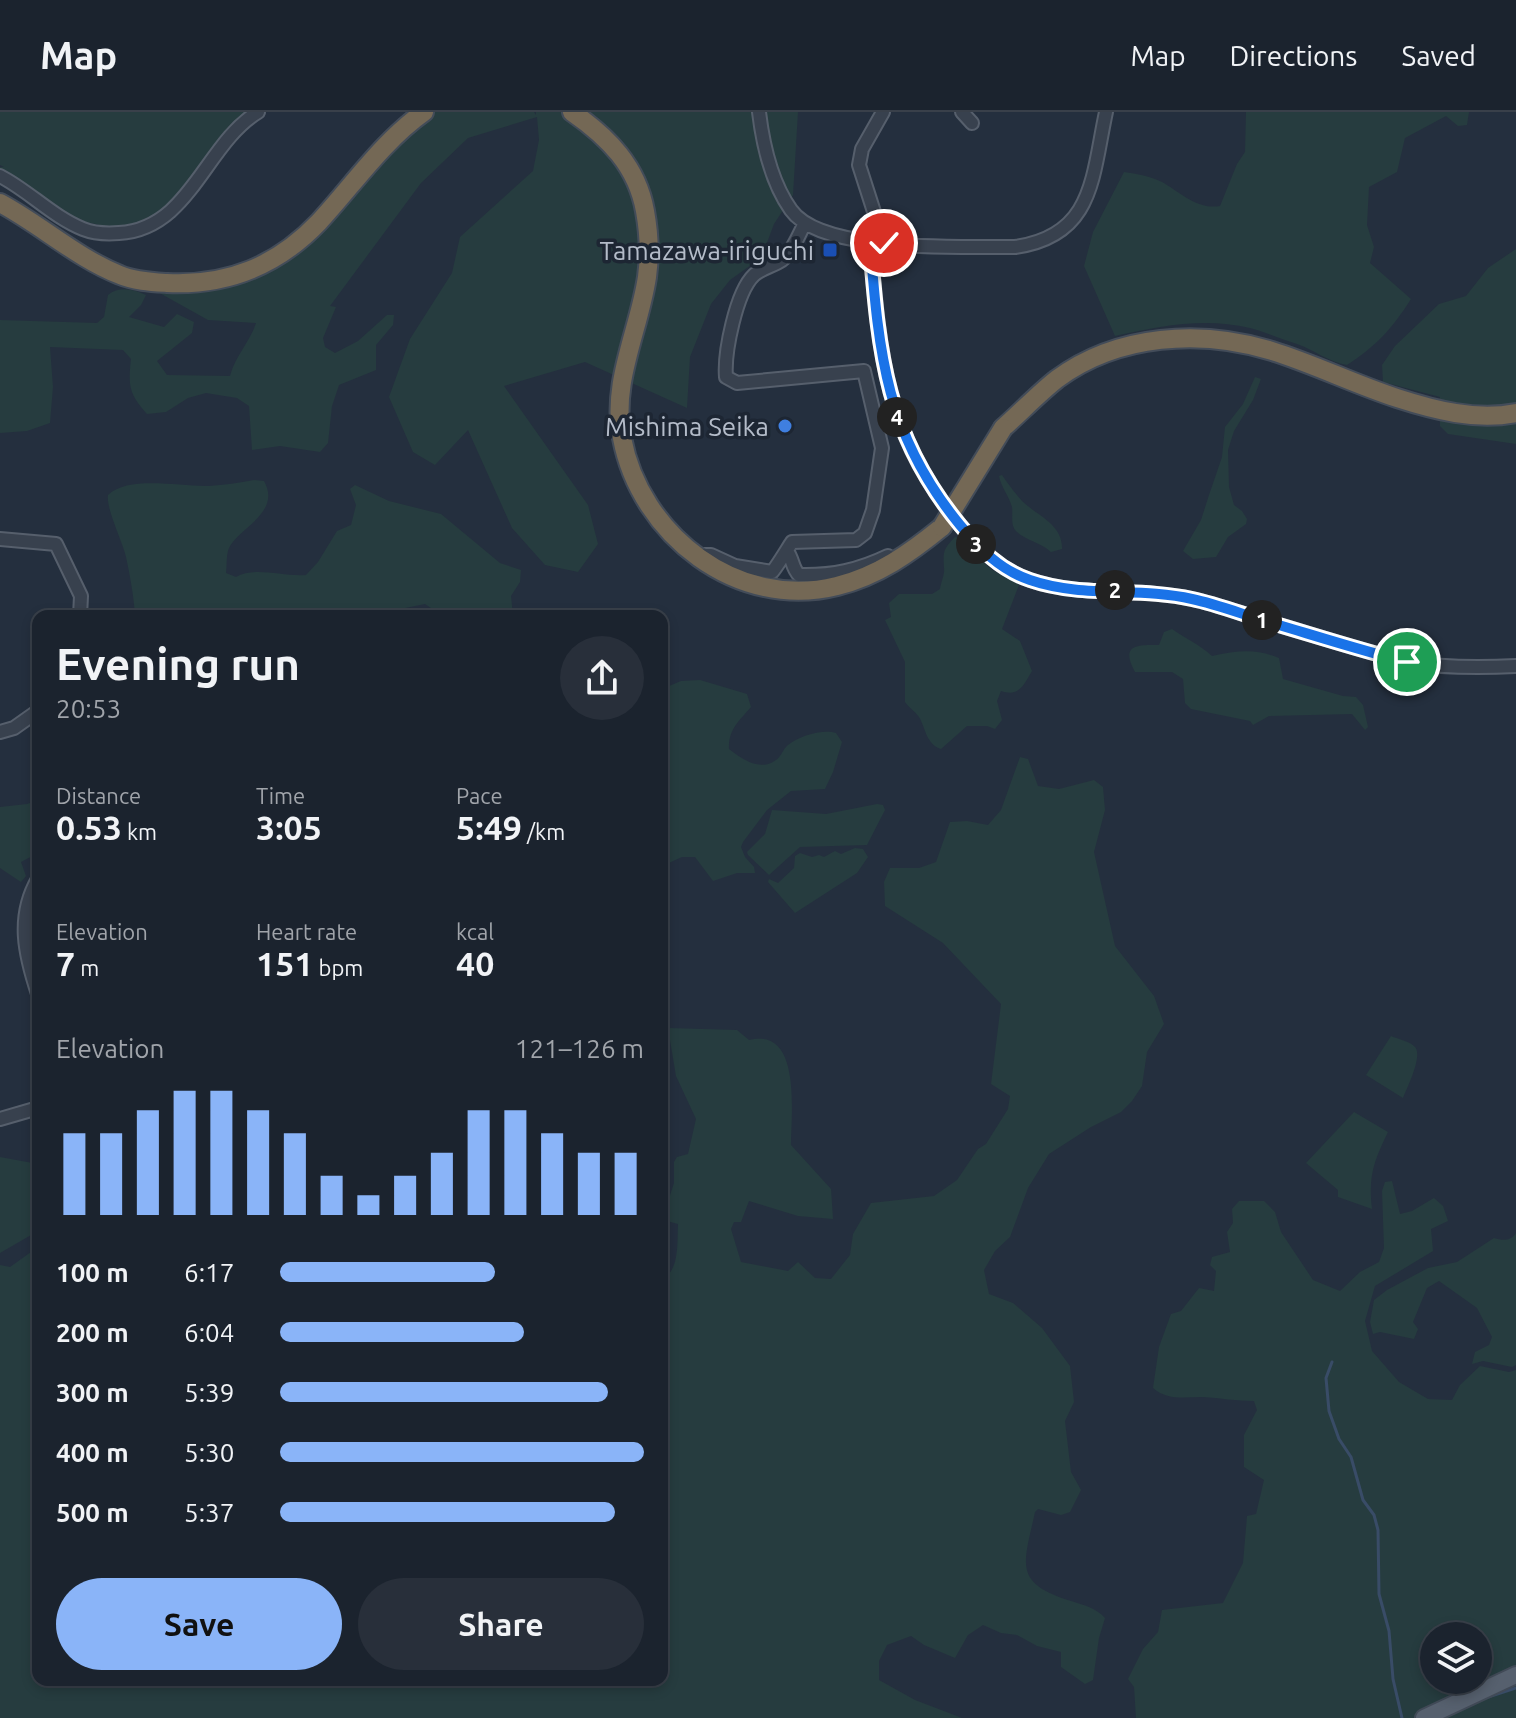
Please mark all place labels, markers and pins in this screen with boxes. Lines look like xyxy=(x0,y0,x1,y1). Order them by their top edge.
pin xyxy=(850,209,918,277)
place label: Tamazawa-iriguchi xyxy=(600,236,814,265)
marker: Tamazawa-iriguchi xyxy=(821,241,839,259)
pin: 4 xyxy=(877,397,917,437)
place label: Mishima Seika xyxy=(605,412,769,441)
marker: Mishima Seika xyxy=(776,417,794,435)
pin: 3 xyxy=(956,524,996,564)
pin: 2 xyxy=(1095,570,1135,610)
pin: 1 xyxy=(1242,600,1282,640)
pin xyxy=(1373,628,1441,696)

